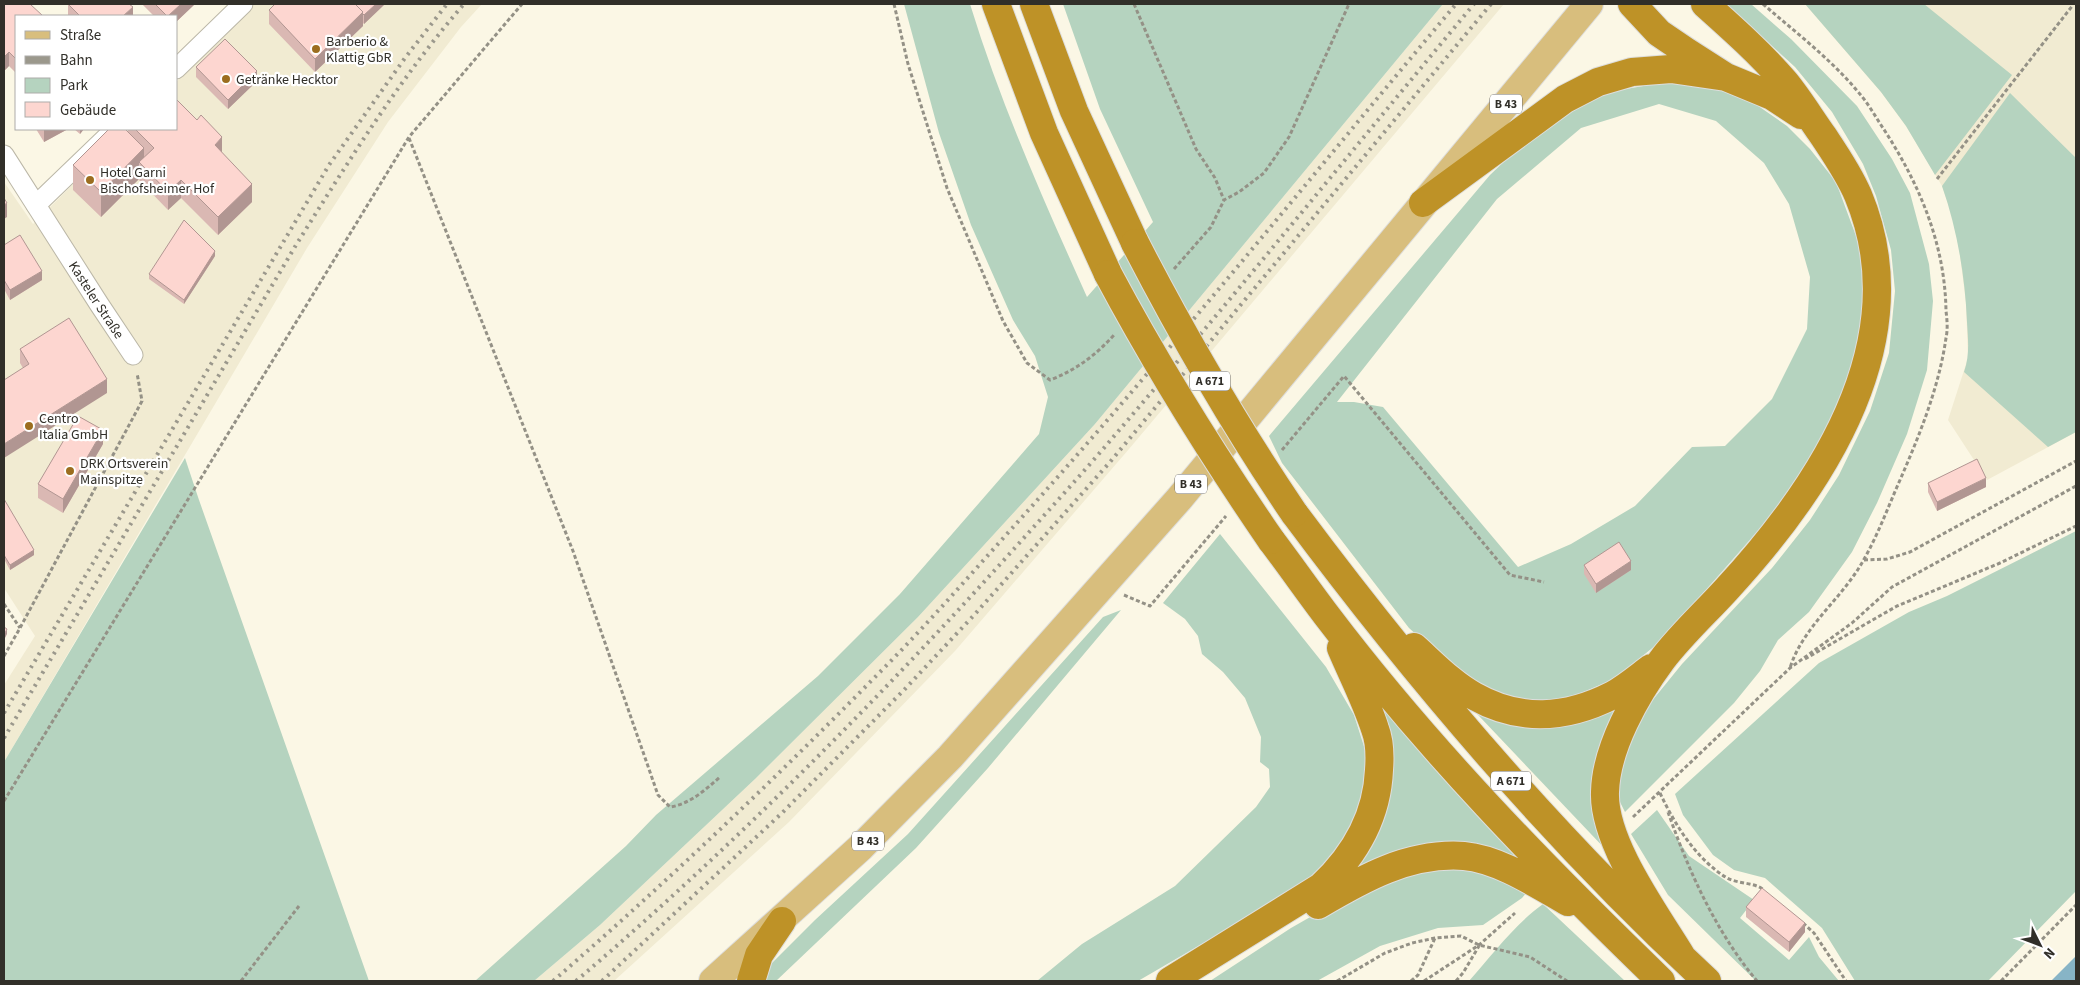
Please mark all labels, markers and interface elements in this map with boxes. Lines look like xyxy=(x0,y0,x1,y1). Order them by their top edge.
legend xyxy=(15,15,178,130)
text: Straße xyxy=(60,25,101,46)
place label: Barberio & Klattig GbR xyxy=(326,32,391,68)
marker: Barberio & Klattig GbR xyxy=(310,43,322,55)
text: Bahn xyxy=(60,50,93,71)
place label: Getränke Hecktor xyxy=(236,70,338,90)
marker: Getränke Hecktor xyxy=(220,73,232,85)
text: Park xyxy=(60,75,89,96)
road number: B 43 xyxy=(1490,95,1522,114)
text: Gebäude xyxy=(60,100,116,121)
place label: Hotel Garni Bischofsheimer Hof xyxy=(100,163,215,199)
marker: Hotel Garni Bischofsheimer Hof xyxy=(84,174,96,186)
street label: Kasteler Straße xyxy=(63,258,129,343)
road number: A 671 xyxy=(1190,372,1230,391)
place label: Centro Italia GmbH xyxy=(39,409,108,445)
marker: Centro Italia GmbH xyxy=(23,420,35,432)
place label: DRK Ortsverein Mainspitze xyxy=(80,454,168,490)
marker: DRK Ortsverein Mainspitze xyxy=(64,465,76,477)
road number: B 43 xyxy=(1175,474,1207,494)
road number: A 671 xyxy=(1491,771,1531,790)
road number: B 43 xyxy=(852,831,884,850)
north arrow xyxy=(2015,920,2065,970)
text: N xyxy=(2038,943,2059,963)

